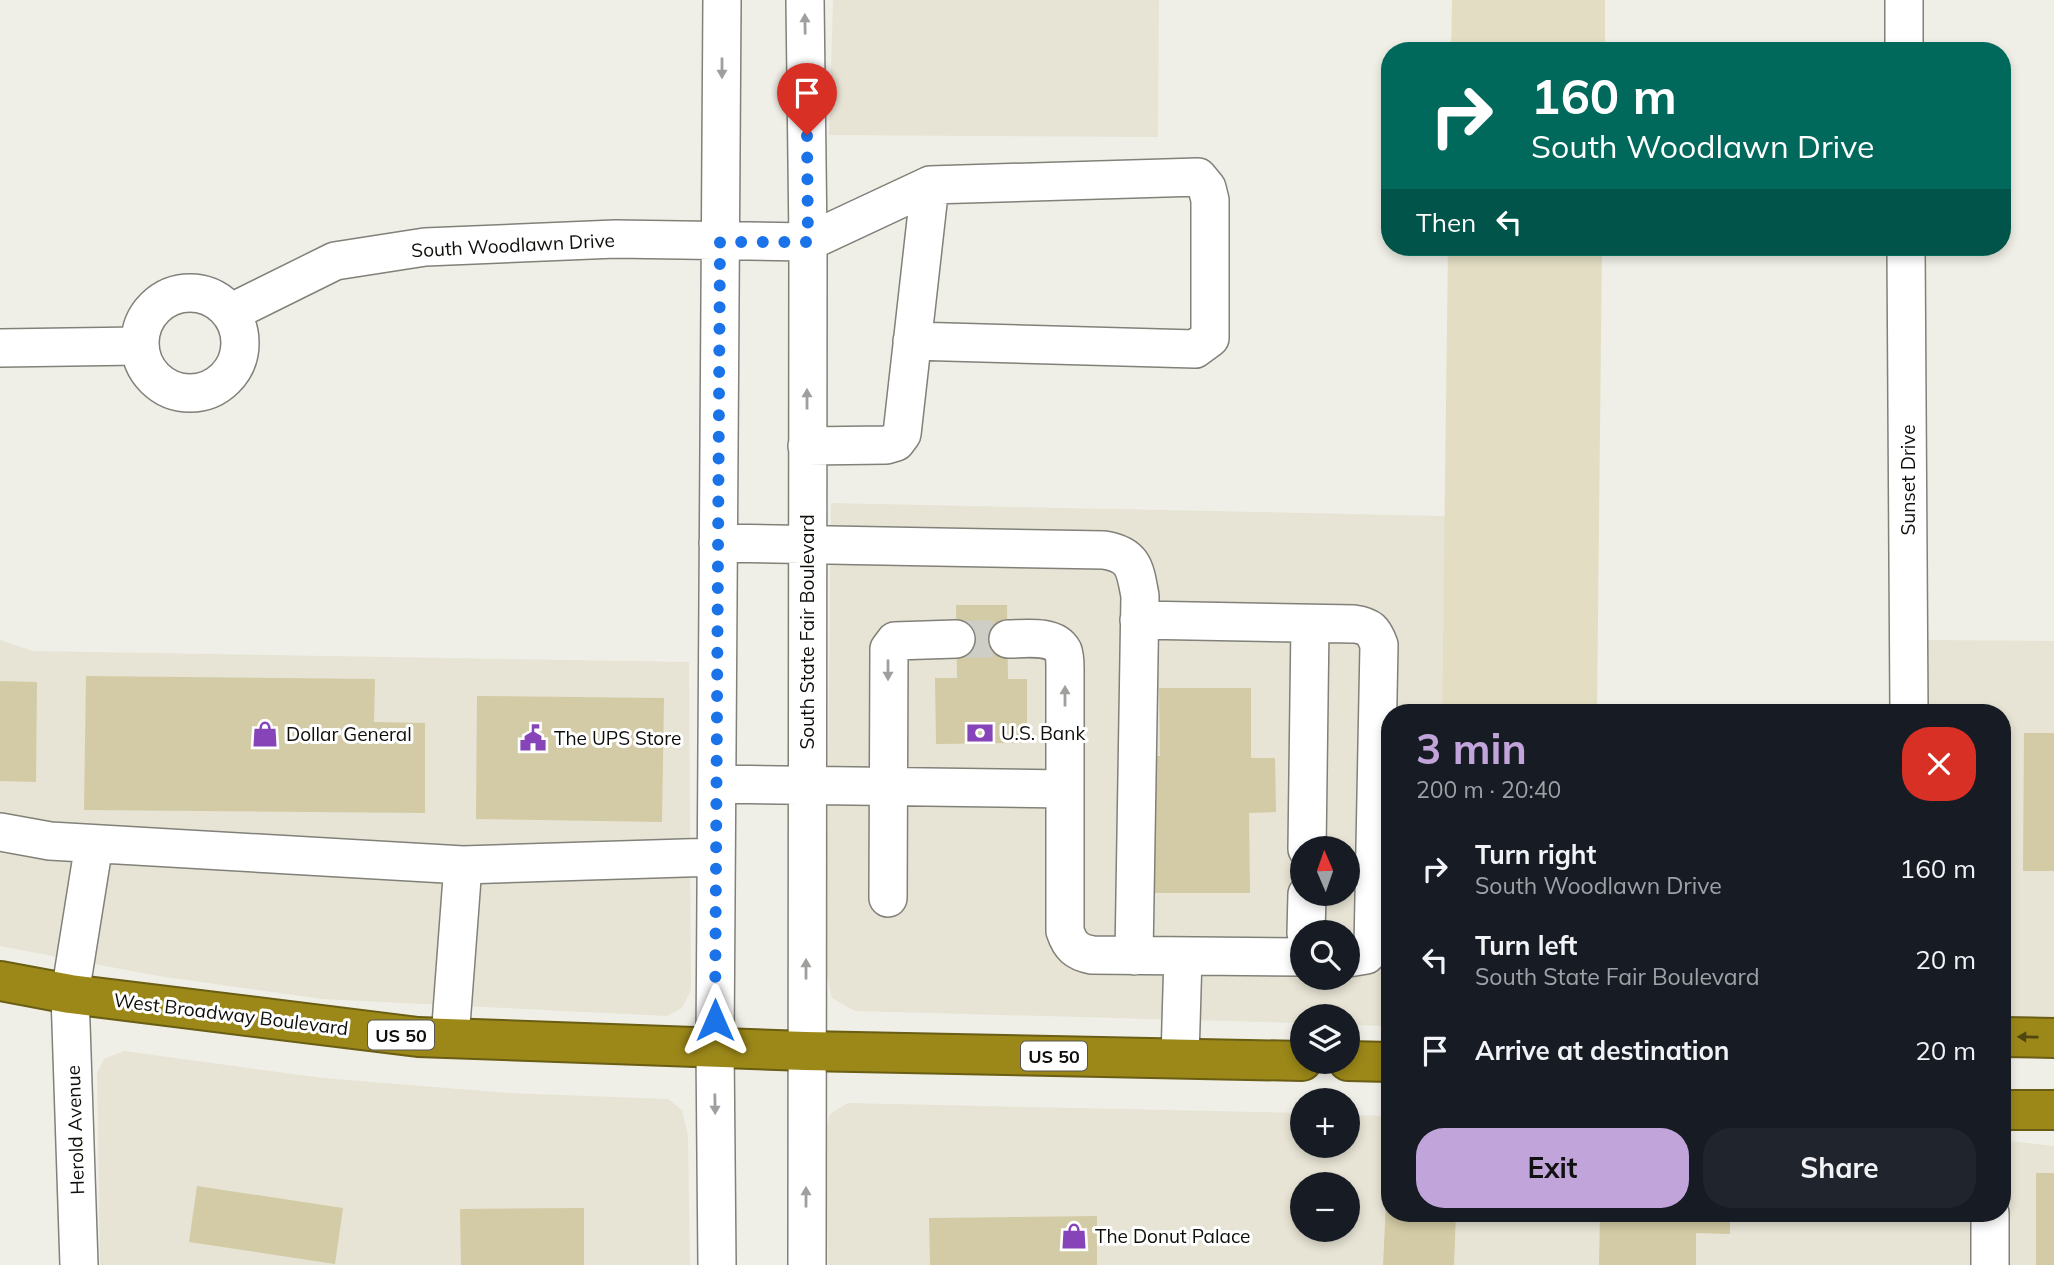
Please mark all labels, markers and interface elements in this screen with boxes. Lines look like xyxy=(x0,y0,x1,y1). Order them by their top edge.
one-way arrow xyxy=(799,13,811,35)
one-way arrow xyxy=(716,57,728,79)
pin xyxy=(777,63,837,135)
text: 160 m xyxy=(1531,65,1677,126)
icon: right xyxy=(1416,70,1507,161)
icon: arrive xyxy=(788,74,826,112)
text: South Woodlawn Drive xyxy=(1531,126,1874,166)
icon: left xyxy=(1490,203,1528,241)
text: Then xyxy=(1416,206,1476,239)
street label: South Woodlawn Drive xyxy=(411,228,615,262)
one-way arrow xyxy=(802,388,813,410)
street label: Sunset Drive xyxy=(1896,424,1920,536)
street label: South State Fair Boulevard xyxy=(795,514,819,750)
one-way arrow xyxy=(883,659,894,681)
one-way arrow xyxy=(1059,685,1071,707)
bank icon: U.S. Bank xyxy=(965,718,995,748)
shop icon: Dollar General xyxy=(250,719,280,749)
place label: U.S. Bank xyxy=(1001,721,1085,745)
place label: Dollar General xyxy=(286,722,412,746)
text: 3 min xyxy=(1416,722,1527,775)
public building icon: The UPS Store xyxy=(518,723,548,753)
place label: The UPS Store xyxy=(554,726,681,750)
button: close xyxy=(1902,727,1976,801)
text: 200 m · 20:40 xyxy=(1416,775,1561,804)
north arrow xyxy=(1290,836,1360,906)
map controls xyxy=(1290,836,1360,1242)
text: Turn right xyxy=(1475,838,1596,871)
icon: right xyxy=(1416,850,1454,888)
text: 160 m xyxy=(1900,852,1976,885)
text: South Woodlawn Drive xyxy=(1475,871,1722,900)
button: search xyxy=(1290,920,1360,990)
text: Turn left xyxy=(1475,929,1577,962)
icon: left xyxy=(1416,941,1454,979)
text: 20 m xyxy=(1915,943,1976,976)
one-way arrow xyxy=(800,958,812,980)
text: South State Fair Boulevard xyxy=(1475,962,1760,991)
position arrow xyxy=(678,983,752,1057)
street label: West Broadway Boulevard xyxy=(112,988,350,1040)
button: layers xyxy=(1290,1004,1360,1074)
road number: US 50 xyxy=(368,1020,434,1050)
one-way arrow xyxy=(2017,1031,2039,1043)
icon: arrive xyxy=(1416,1032,1454,1070)
text: Arrive at destination xyxy=(1475,1034,1730,1067)
text: 20 m xyxy=(1915,1034,1976,1067)
road number: US 50 xyxy=(1021,1042,1087,1070)
street label: Herold Avenue xyxy=(61,1065,89,1195)
button: + xyxy=(1290,1088,1360,1158)
one-way arrow xyxy=(710,1093,721,1115)
button: Exit xyxy=(1416,1128,1689,1208)
button: Share xyxy=(1703,1128,1976,1208)
button: − xyxy=(1290,1172,1360,1242)
one-way arrow xyxy=(800,1186,812,1208)
shop icon: The Donut Palace xyxy=(1059,1221,1089,1251)
place label: The Donut Palace xyxy=(1095,1224,1250,1248)

